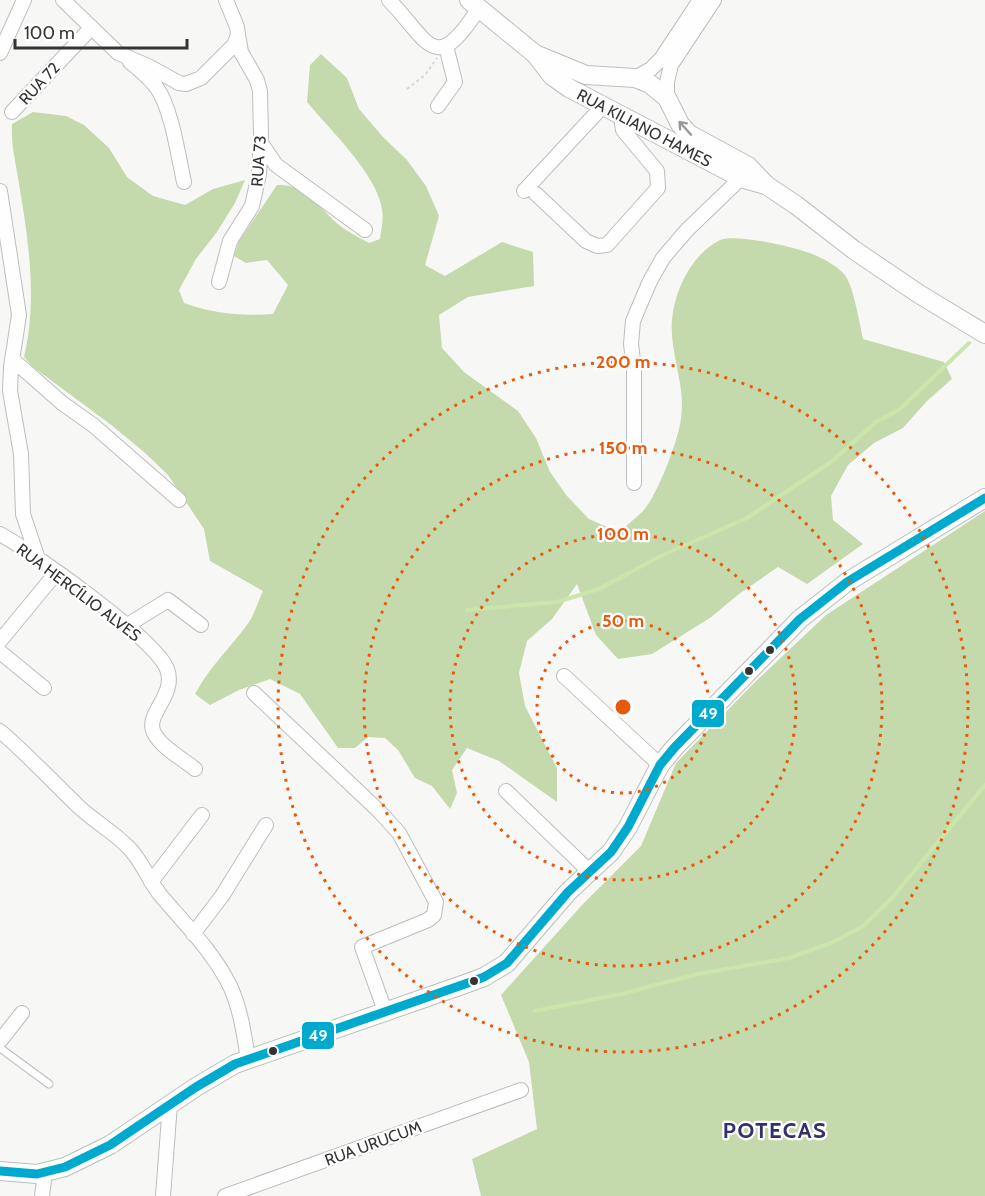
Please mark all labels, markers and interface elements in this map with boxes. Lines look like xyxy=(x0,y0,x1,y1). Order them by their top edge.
scale bar xyxy=(15,12,188,50)
text: 100 m xyxy=(24,22,75,44)
street label: RUA 72 xyxy=(15,58,64,108)
street label: RUA KILIANO HAMES xyxy=(574,85,715,171)
one-way arrow xyxy=(678,120,692,135)
street label: RUA 73 xyxy=(247,135,270,187)
text: 200 m xyxy=(596,351,650,373)
text: 150 m xyxy=(599,437,647,459)
text: 100 m xyxy=(597,523,649,545)
street label: RUA HERCÍLIO ALVES xyxy=(13,540,144,645)
text: 50 m xyxy=(602,610,644,632)
unlabelled marker xyxy=(764,644,776,656)
unlabelled marker xyxy=(743,665,755,677)
centre of rings xyxy=(613,697,633,717)
line badge: 49 xyxy=(691,699,725,728)
text: 49 xyxy=(699,704,717,723)
unlabelled marker xyxy=(468,975,480,987)
line badge: 49 xyxy=(301,1021,335,1050)
text: 49 xyxy=(309,1026,327,1045)
unlabelled marker xyxy=(267,1045,279,1057)
street label: RUA URUCUM xyxy=(322,1117,424,1170)
district label: POTECAS xyxy=(723,1117,827,1144)

